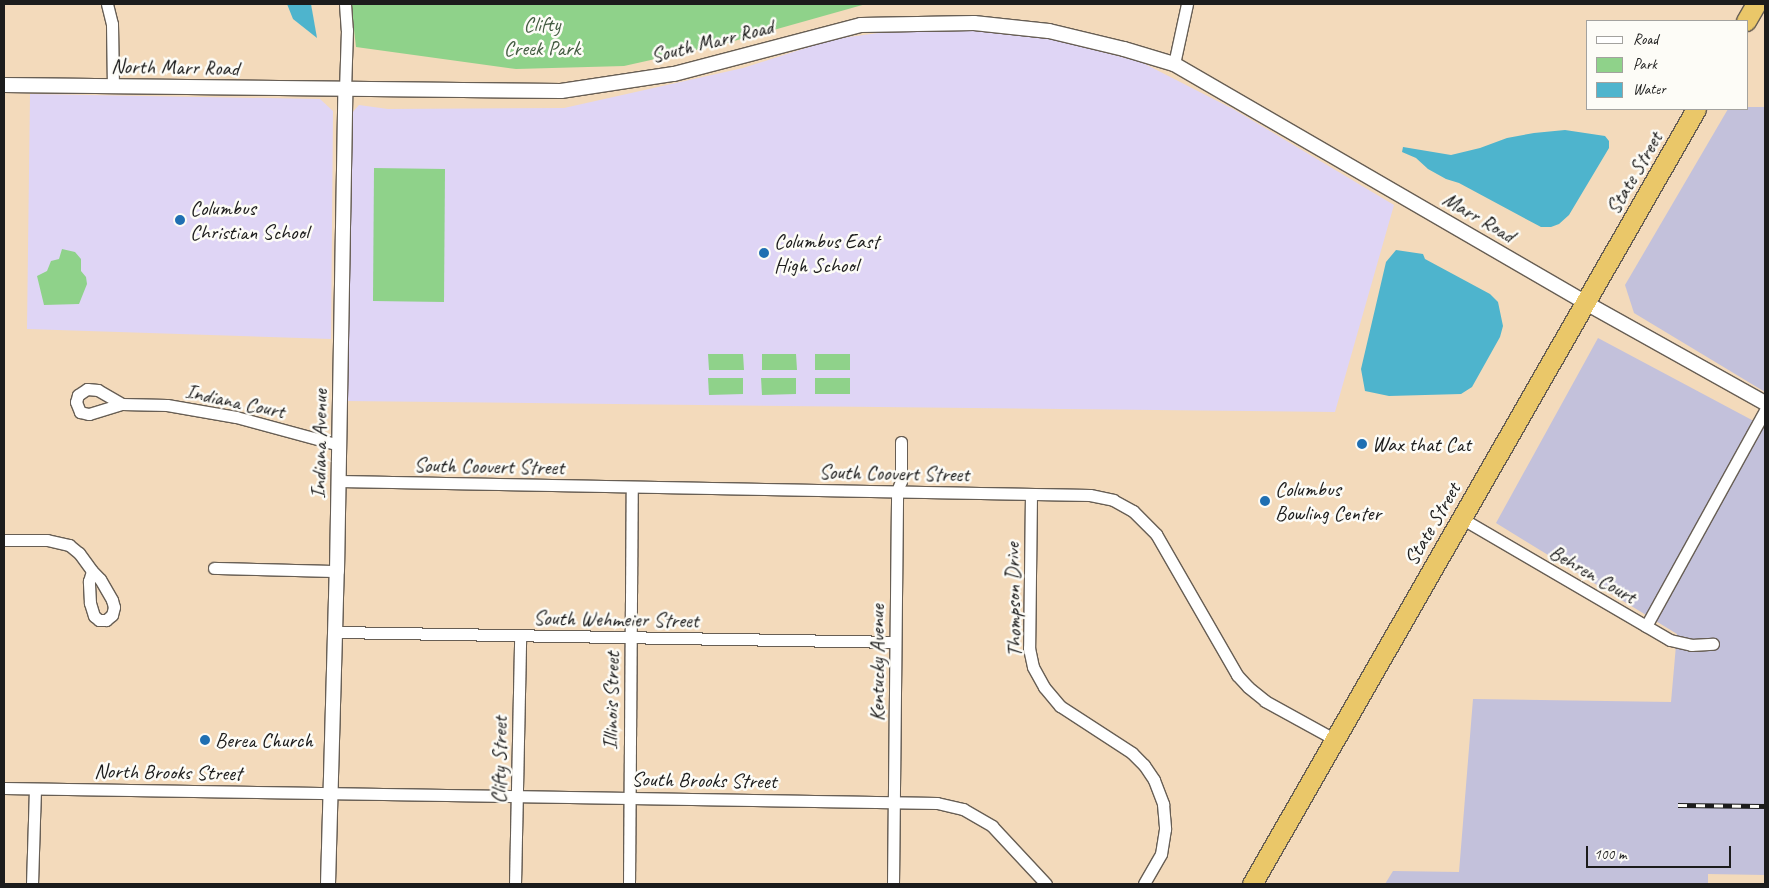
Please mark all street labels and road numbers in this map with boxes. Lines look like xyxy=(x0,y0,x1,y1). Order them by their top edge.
street label: South Marr Road xyxy=(648,13,776,69)
street label: North Marr Road xyxy=(110,53,240,81)
street label: State Street xyxy=(1600,127,1668,219)
street label: Marr Road xyxy=(1438,186,1520,248)
street label: Indiana Court xyxy=(183,378,287,424)
street label: Indiana Avenue xyxy=(305,389,333,499)
street label: South Coovert Street xyxy=(413,452,565,480)
street label: South Coovert Street xyxy=(818,459,970,487)
street label: State Street xyxy=(1398,478,1466,570)
street label: Behren Court xyxy=(1545,539,1641,609)
street label: Thompson Drive xyxy=(999,542,1027,658)
street label: South Wehmeier Street xyxy=(532,605,700,633)
street label: Kentucky Avenue xyxy=(864,605,890,721)
street label: Illinois Street xyxy=(598,651,624,751)
street label: Clifty Street xyxy=(486,716,512,804)
street label: North Brooks Street xyxy=(94,758,242,786)
street label: South Brooks Street xyxy=(631,766,777,794)

